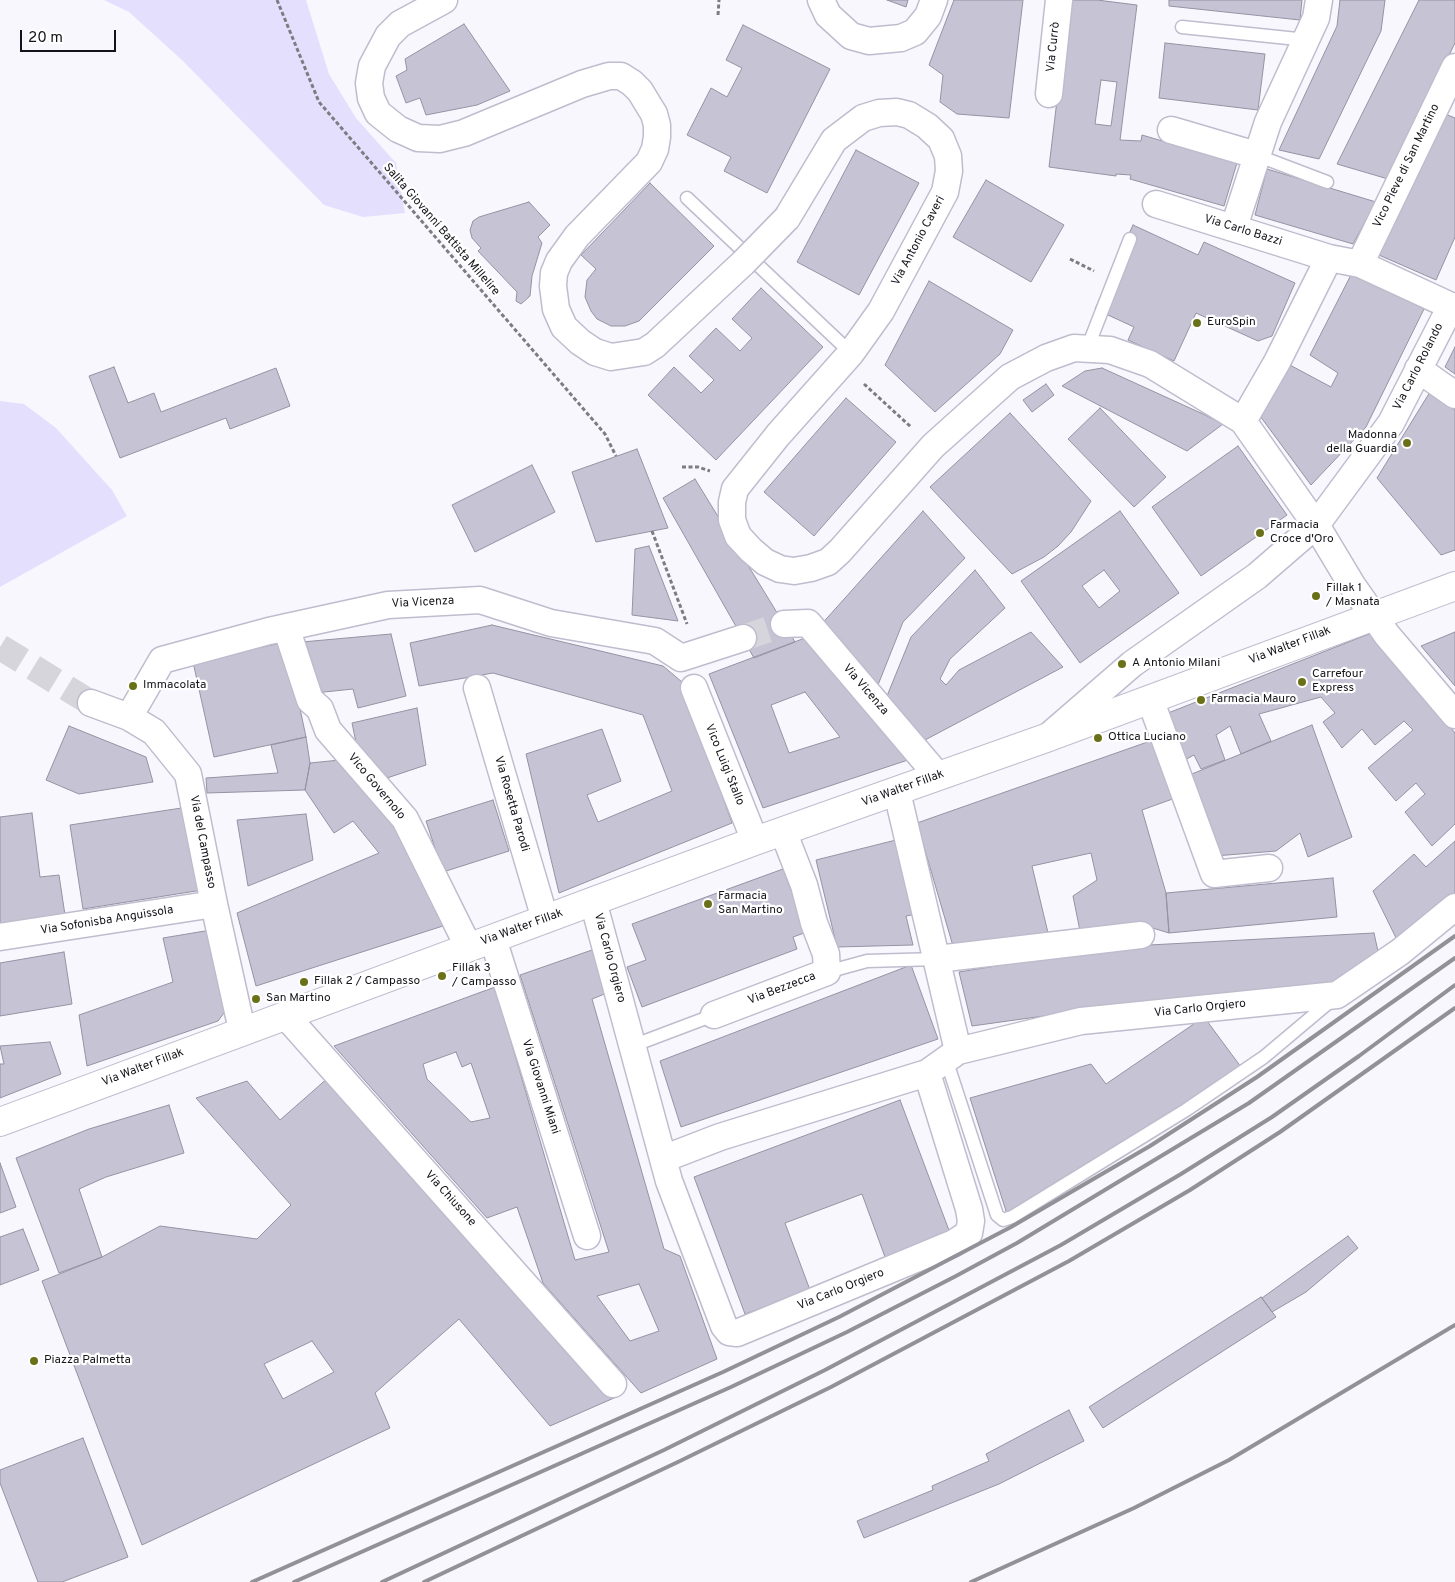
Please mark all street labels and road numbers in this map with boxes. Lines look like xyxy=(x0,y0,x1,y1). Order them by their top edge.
street label: Via Currò xyxy=(1044,21,1064,73)
street label: Vico Pieve di San Martino xyxy=(1371,102,1443,230)
street label: Salita Giovanni Battista Millelire xyxy=(380,161,502,299)
street label: Via Antonio Caveri xyxy=(889,194,949,288)
street label: Via Carlo Bazzi xyxy=(1202,212,1284,250)
street label: Via Carlo Rolando xyxy=(1391,321,1447,413)
street label: Via Vicenza xyxy=(391,594,455,612)
street label: Via Walter Fillak xyxy=(1247,624,1333,668)
street label: Via Vicenza xyxy=(839,662,891,718)
street label: Vico Luigi Stallo xyxy=(701,722,747,808)
street label: Vico Governolo xyxy=(344,751,408,823)
street label: Via Rosetta Parodi xyxy=(490,755,532,853)
street label: Via Walter Fillak xyxy=(860,767,946,811)
street label: Via del Campasso xyxy=(186,794,218,890)
street label: Via Sofonisba Anguissola xyxy=(40,903,174,939)
street label: Via Walter Fillak xyxy=(479,906,565,950)
street label: Via Carlo Orgiero xyxy=(590,912,628,1004)
street label: Via Bezzecca xyxy=(746,970,818,1008)
street label: Via Carlo Orgiero xyxy=(1153,997,1247,1021)
street label: Via Giovanni Miani xyxy=(518,1038,562,1136)
street label: Via Walter Fillak xyxy=(100,1046,186,1090)
street label: Via Chiusone xyxy=(421,1168,479,1230)
street label: Via Carlo Orgiero xyxy=(796,1266,886,1314)

